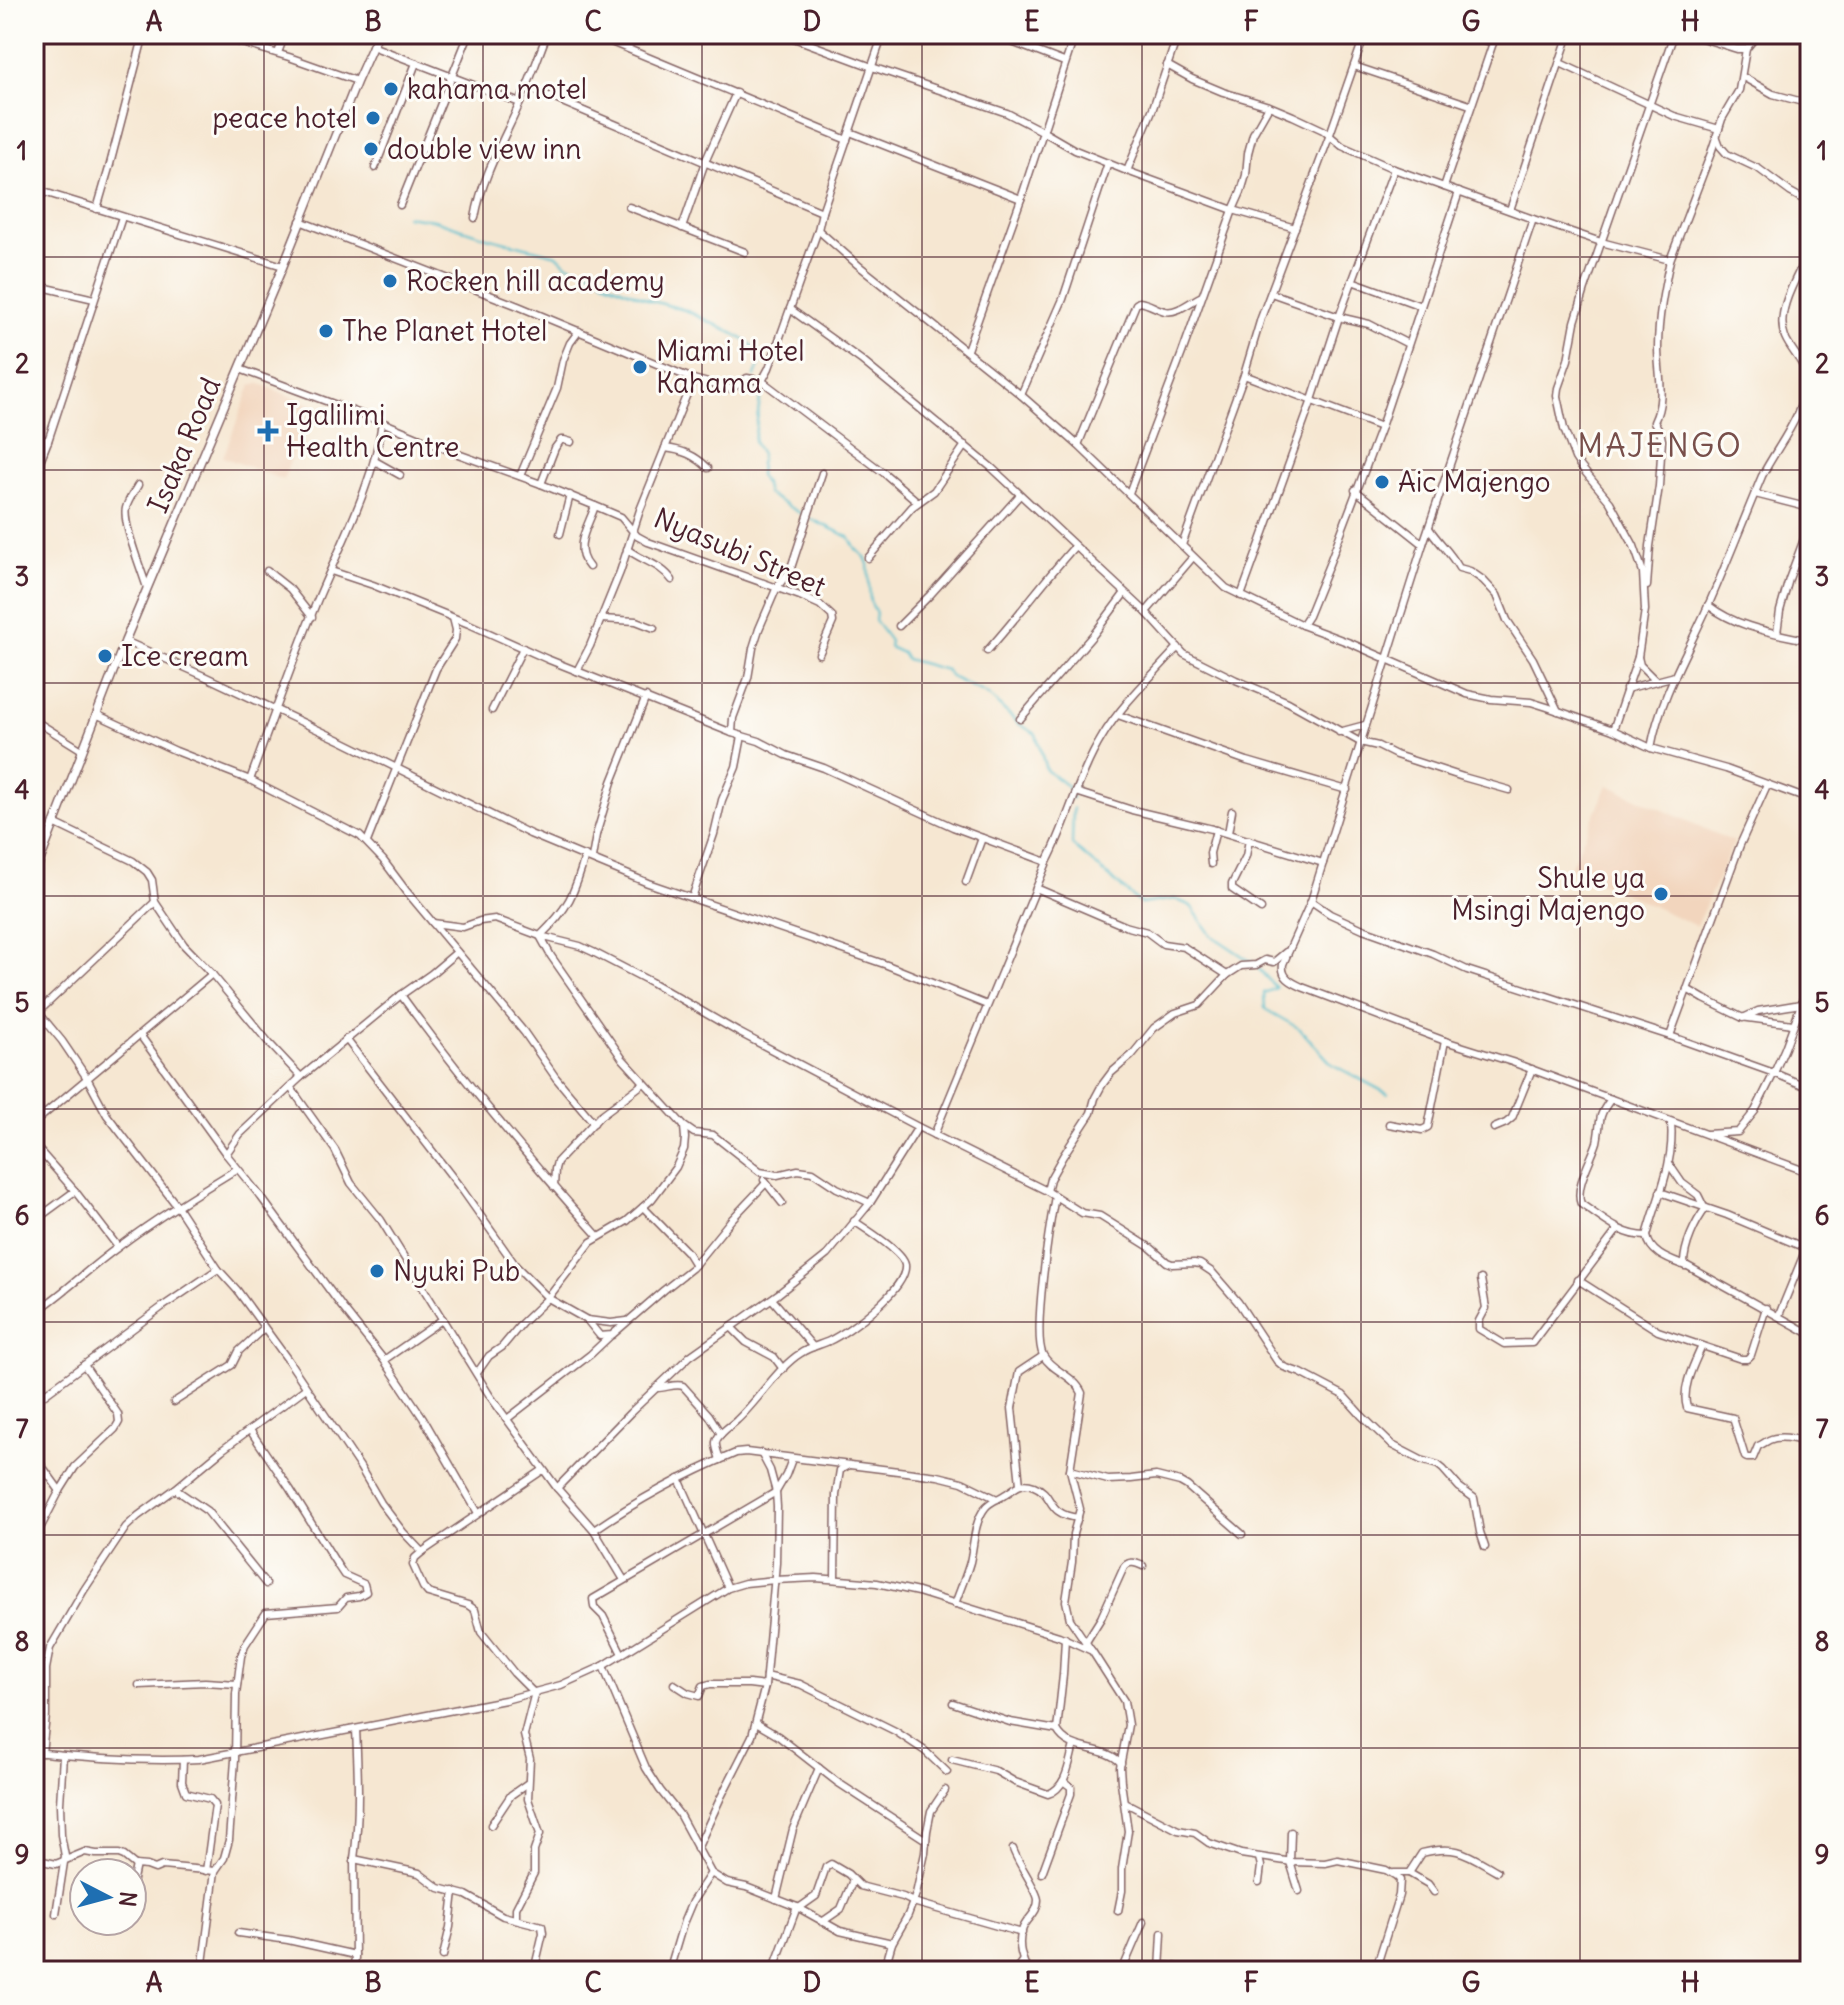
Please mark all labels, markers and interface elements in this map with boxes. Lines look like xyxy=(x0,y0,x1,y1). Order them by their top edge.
text: A xyxy=(146,5,163,38)
text: B xyxy=(364,5,382,38)
text: C xyxy=(584,5,602,38)
text: D xyxy=(803,5,821,38)
text: E xyxy=(1024,5,1040,38)
text: F xyxy=(1244,5,1259,38)
text: G xyxy=(1462,5,1481,38)
text: H xyxy=(1681,5,1699,38)
place label: kahama motel xyxy=(407,71,587,107)
marker: kahama motel xyxy=(382,80,400,98)
place label: peace hotel xyxy=(212,100,357,136)
marker: peace hotel xyxy=(364,109,382,127)
place label: double view inn xyxy=(387,131,581,167)
text: 1 xyxy=(17,134,27,167)
text: 1 xyxy=(1817,134,1827,167)
marker: double view inn xyxy=(362,140,380,158)
place label: Rocken hill academy xyxy=(406,263,665,299)
marker: Rocken hill academy xyxy=(381,272,399,290)
place label: The Planet Hotel xyxy=(342,313,547,349)
marker: The Planet Hotel xyxy=(317,322,335,340)
place label: Miami Hotel Kahama xyxy=(656,333,805,401)
text: 2 xyxy=(15,347,29,380)
text: 2 xyxy=(1815,347,1829,380)
marker: Miami Hotel Kahama xyxy=(631,358,649,376)
street label: Isaka Road xyxy=(139,372,229,518)
place label: Igalilimi Health Centre xyxy=(286,397,459,465)
marker: Igalilimi Health Centre xyxy=(257,420,279,442)
district label: MAJENGO xyxy=(1577,425,1743,466)
place label: Aic Majengo xyxy=(1398,464,1551,500)
marker: Aic Majengo xyxy=(1373,473,1391,491)
street label: Nyasubi Street xyxy=(649,500,831,604)
text: 3 xyxy=(15,560,29,593)
text: 3 xyxy=(1815,560,1829,593)
place label: Ice cream xyxy=(121,638,248,674)
marker: Ice cream xyxy=(96,647,114,665)
text: 4 xyxy=(14,773,30,806)
text: 4 xyxy=(1814,773,1830,806)
place label: Shule ya Msingi Majengo xyxy=(1451,860,1645,928)
marker: Shule ya Msingi Majengo xyxy=(1652,885,1670,903)
text: 5 xyxy=(15,986,30,1019)
text: 5 xyxy=(1815,986,1830,1019)
text: 6 xyxy=(14,1199,30,1232)
text: 6 xyxy=(1814,1199,1830,1232)
place label: Nyuki Pub xyxy=(393,1253,520,1289)
marker: Nyuki Pub xyxy=(368,1262,386,1280)
text: 7 xyxy=(16,1412,29,1445)
text: 7 xyxy=(1816,1412,1829,1445)
text: 8 xyxy=(15,1625,29,1658)
text: 8 xyxy=(1815,1625,1829,1658)
text: 9 xyxy=(15,1838,29,1871)
text: 9 xyxy=(1815,1838,1829,1871)
north arrow xyxy=(68,1857,148,1937)
text: N xyxy=(113,1890,143,1908)
text: A xyxy=(146,1966,163,1999)
text: B xyxy=(364,1966,382,1999)
text: C xyxy=(584,1966,602,1999)
text: D xyxy=(803,1966,821,1999)
text: E xyxy=(1024,1966,1040,1999)
text: F xyxy=(1244,1966,1259,1999)
text: G xyxy=(1462,1966,1481,1999)
text: H xyxy=(1681,1966,1699,1999)

